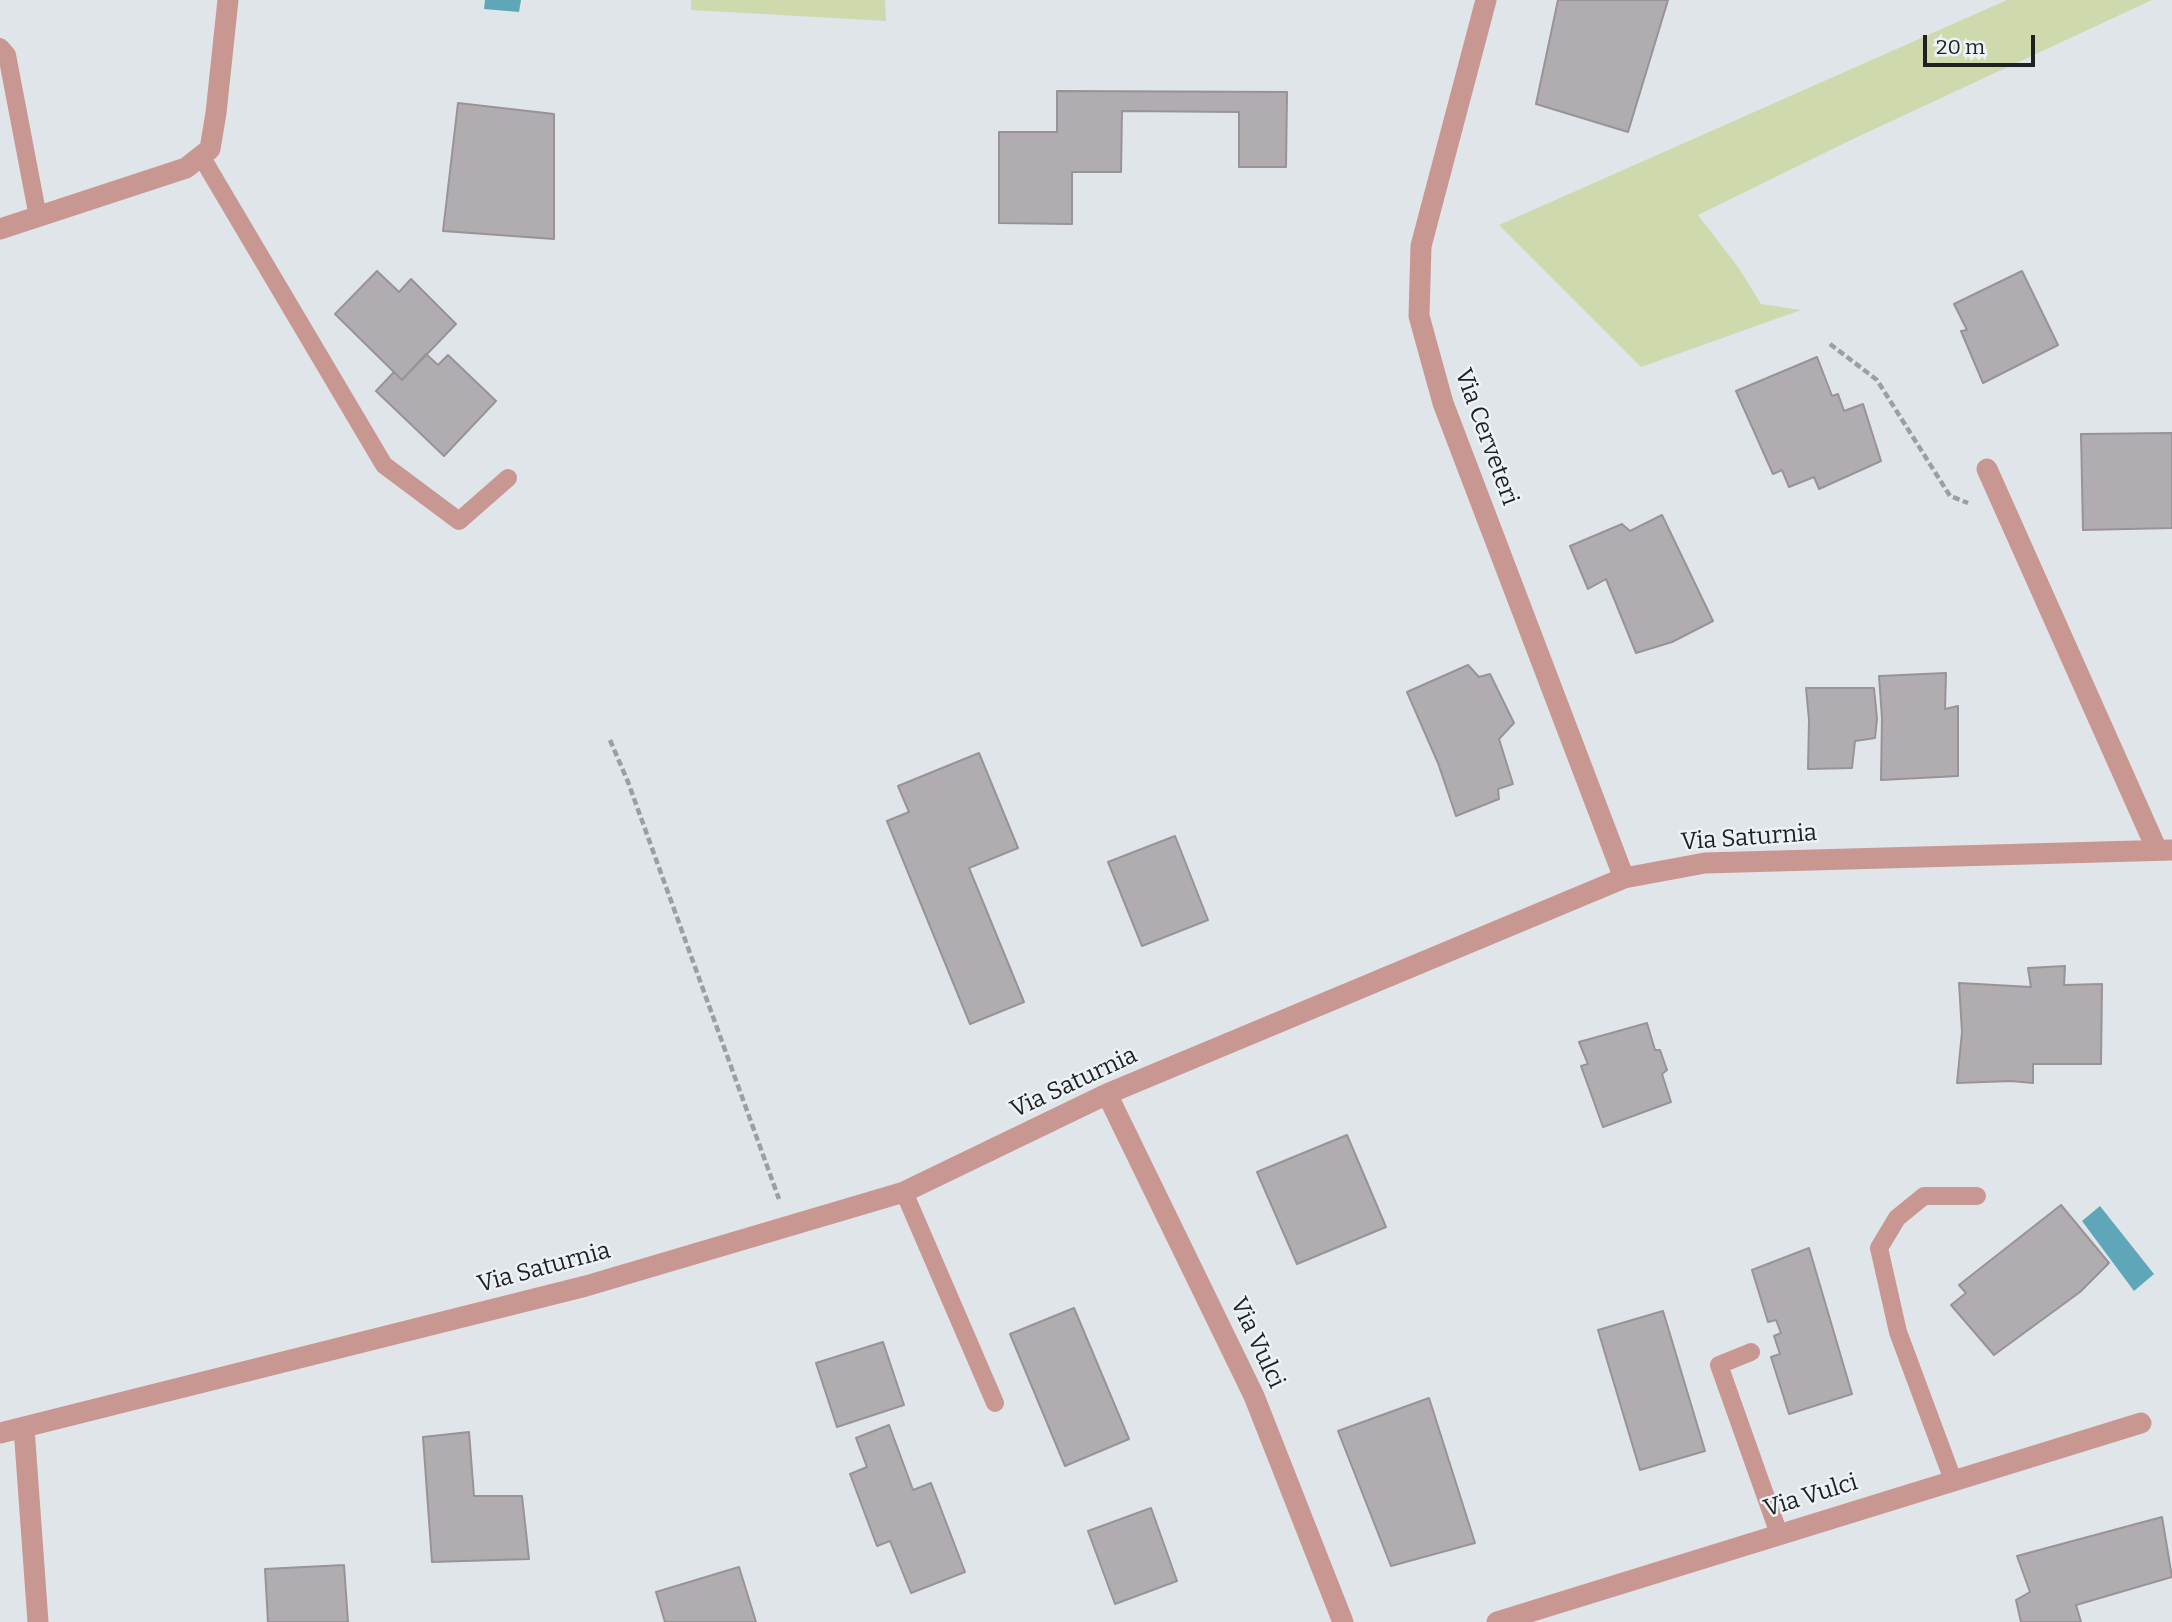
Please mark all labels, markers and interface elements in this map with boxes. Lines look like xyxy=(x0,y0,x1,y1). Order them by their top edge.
scale bar xyxy=(1927,21,2039,65)
text: 20 m xyxy=(1936,34,1985,60)
street label: Via Cerveteri xyxy=(1448,365,1524,509)
street label: Via Saturnia xyxy=(1680,819,1818,857)
street label: Via Saturnia xyxy=(1006,1041,1142,1125)
street label: Via Saturnia xyxy=(474,1236,614,1300)
street label: Via Vulci xyxy=(1224,1293,1290,1393)
street label: Via Vulci xyxy=(1761,1468,1861,1524)

